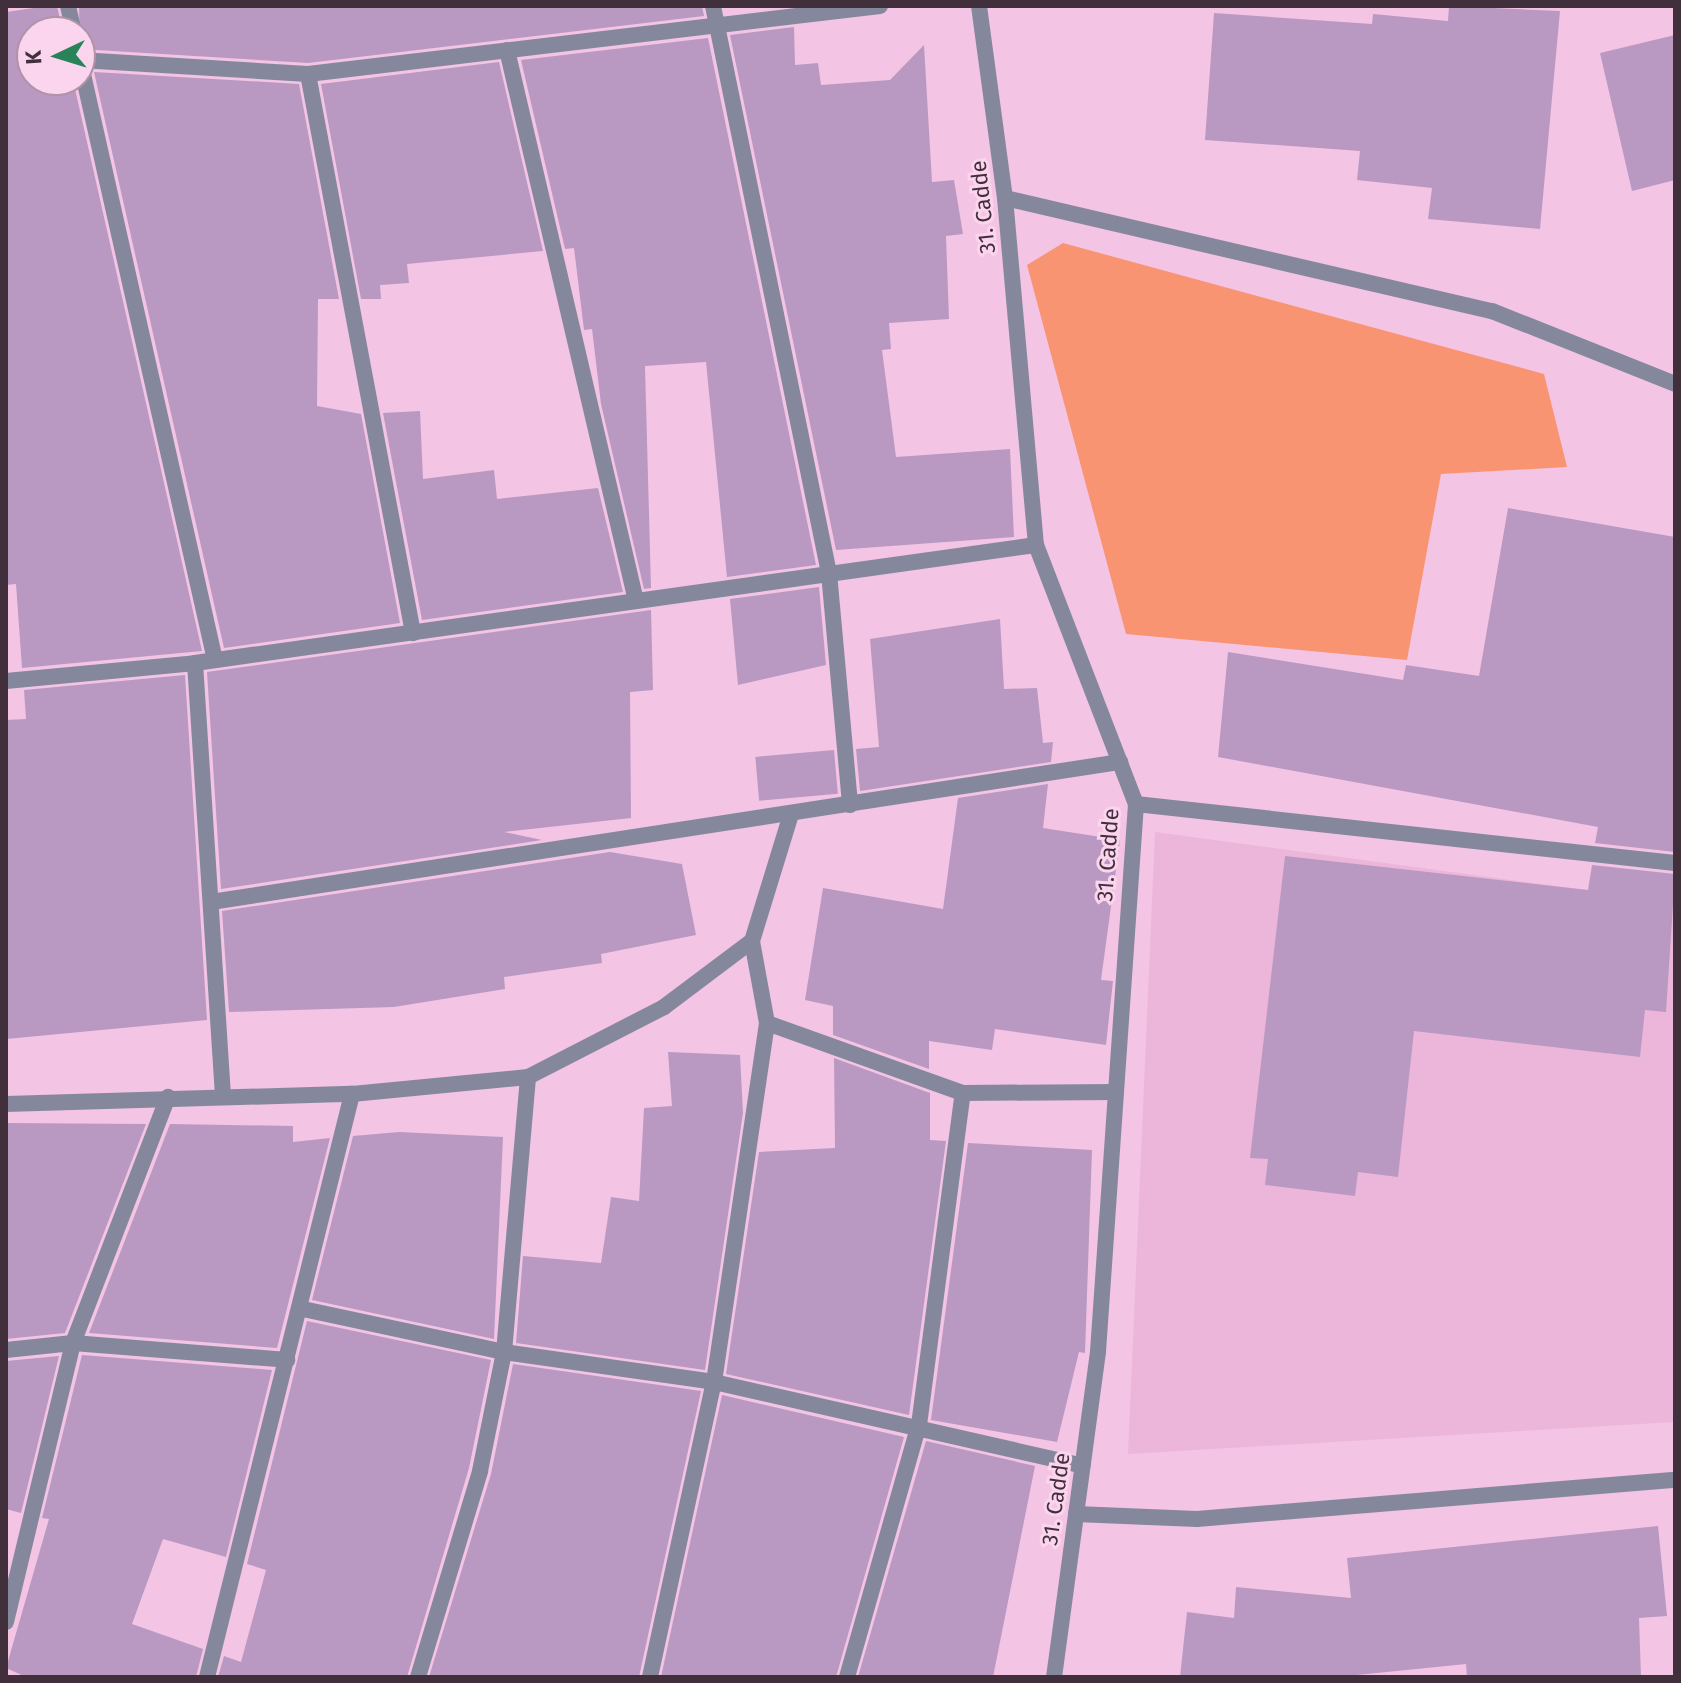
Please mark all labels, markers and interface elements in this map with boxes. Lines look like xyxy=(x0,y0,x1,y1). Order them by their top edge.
north arrow xyxy=(16,16,96,96)
text: K xyxy=(20,50,48,65)
street label: 31. Cadde xyxy=(965,159,1001,255)
street label: 31. Cadde xyxy=(1092,807,1124,903)
street label: 31. Cadde xyxy=(1036,1451,1076,1547)

